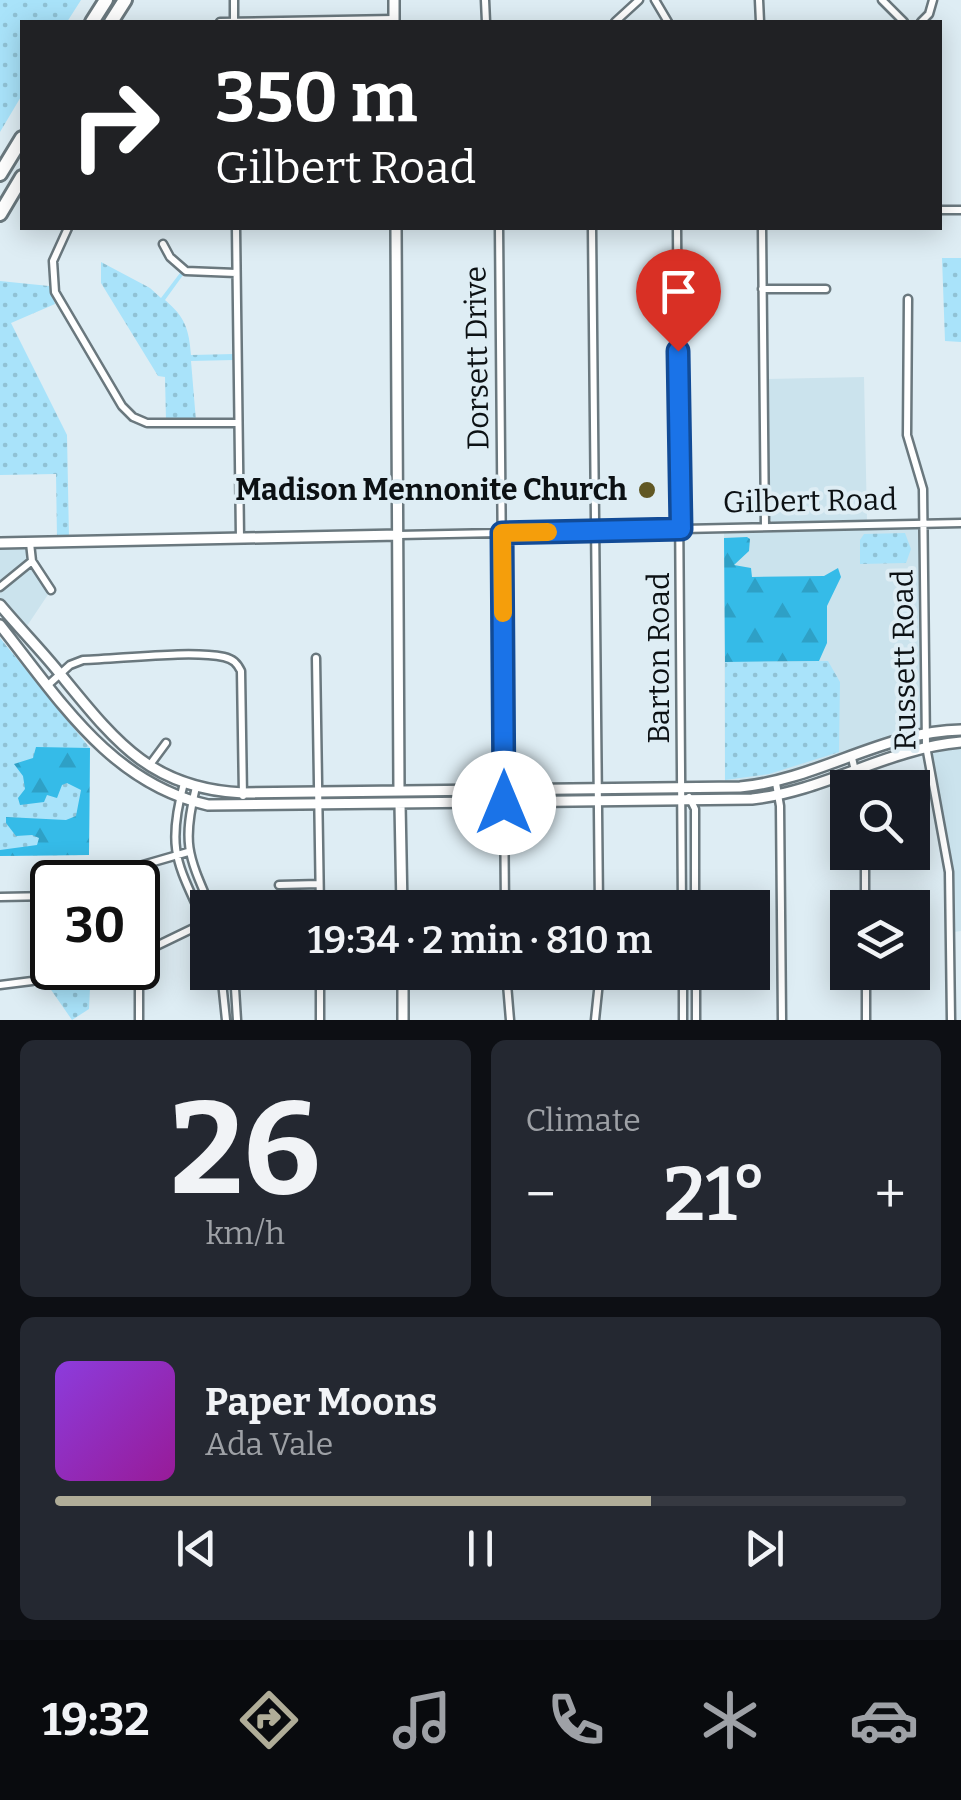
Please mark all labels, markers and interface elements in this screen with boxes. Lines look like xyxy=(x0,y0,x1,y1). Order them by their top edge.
text: 350 m xyxy=(215,56,417,140)
icon: right xyxy=(50,60,180,190)
text: Gilbert Road xyxy=(215,141,476,195)
pin xyxy=(636,249,721,352)
icon: arrive xyxy=(651,264,706,319)
street label: Dorsett Drive xyxy=(457,266,497,450)
place label: Madison Mennonite Church xyxy=(235,472,627,508)
marker: Madison Mennonite Church xyxy=(636,479,658,501)
street label: Gilbert Road xyxy=(723,481,898,521)
street label: Russett Road xyxy=(884,569,924,751)
street label: Barton Road xyxy=(641,572,677,744)
position arrow xyxy=(452,751,556,855)
map controls xyxy=(830,770,930,990)
button: search xyxy=(830,770,930,870)
speed limit sign: 30 xyxy=(30,860,160,990)
button: layers xyxy=(830,890,930,990)
text: 19:34 · 2 min · 810 m xyxy=(308,917,652,963)
text: 26 xyxy=(170,1071,320,1227)
text: Climate xyxy=(526,1101,641,1139)
text: 21° xyxy=(664,1150,767,1240)
text: − xyxy=(526,1162,556,1228)
text: + xyxy=(875,1162,906,1228)
text: km/h xyxy=(206,1214,285,1252)
text: Paper Moons xyxy=(205,1379,437,1425)
text: Ada Vale xyxy=(205,1425,333,1463)
icon: previous xyxy=(169,1521,224,1576)
icon: pause xyxy=(453,1521,508,1576)
icon: next xyxy=(737,1521,792,1576)
icon: directions xyxy=(234,1685,304,1755)
icon: music xyxy=(387,1685,457,1755)
icon: phone xyxy=(541,1685,611,1755)
icon: climate xyxy=(695,1685,765,1755)
icon: car xyxy=(849,1685,919,1755)
text: 19:32 xyxy=(42,1693,150,1747)

